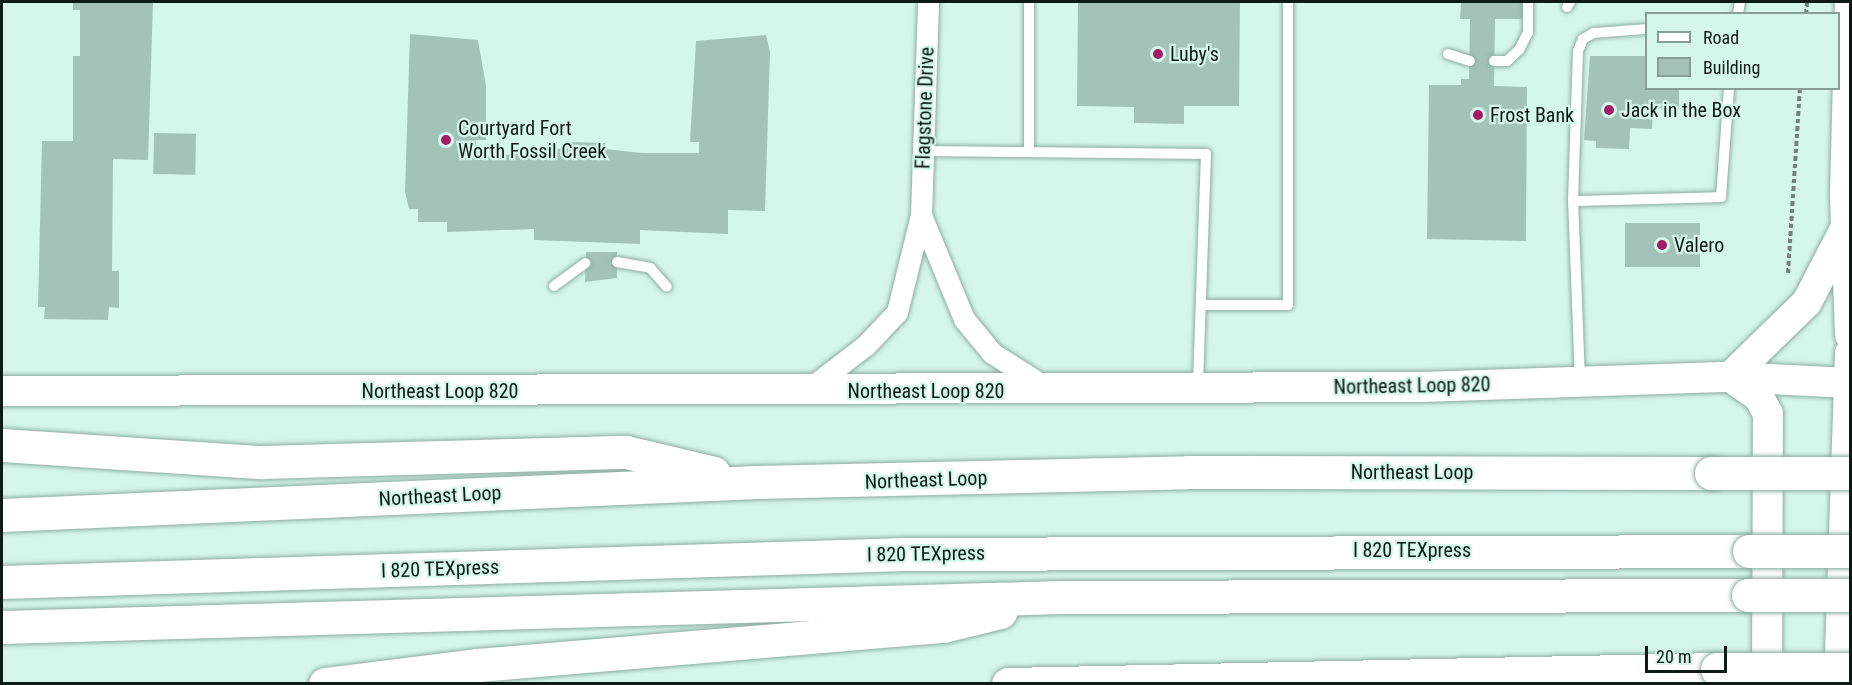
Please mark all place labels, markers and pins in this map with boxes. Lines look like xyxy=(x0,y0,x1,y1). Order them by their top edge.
place label: Luby's xyxy=(1170,42,1219,66)
marker: Luby's xyxy=(1151,47,1165,61)
place label: Jack in the Box xyxy=(1621,98,1741,122)
place label: Frost Bank xyxy=(1490,103,1574,127)
marker: Jack in the Box xyxy=(1602,103,1616,117)
marker: Frost Bank xyxy=(1471,108,1485,122)
place label: Courtyard Fort Worth Fossil Creek xyxy=(458,116,606,163)
marker: Courtyard Fort Worth Fossil Creek xyxy=(439,133,453,147)
place label: Valero xyxy=(1674,233,1724,257)
marker: Valero xyxy=(1655,238,1669,252)

